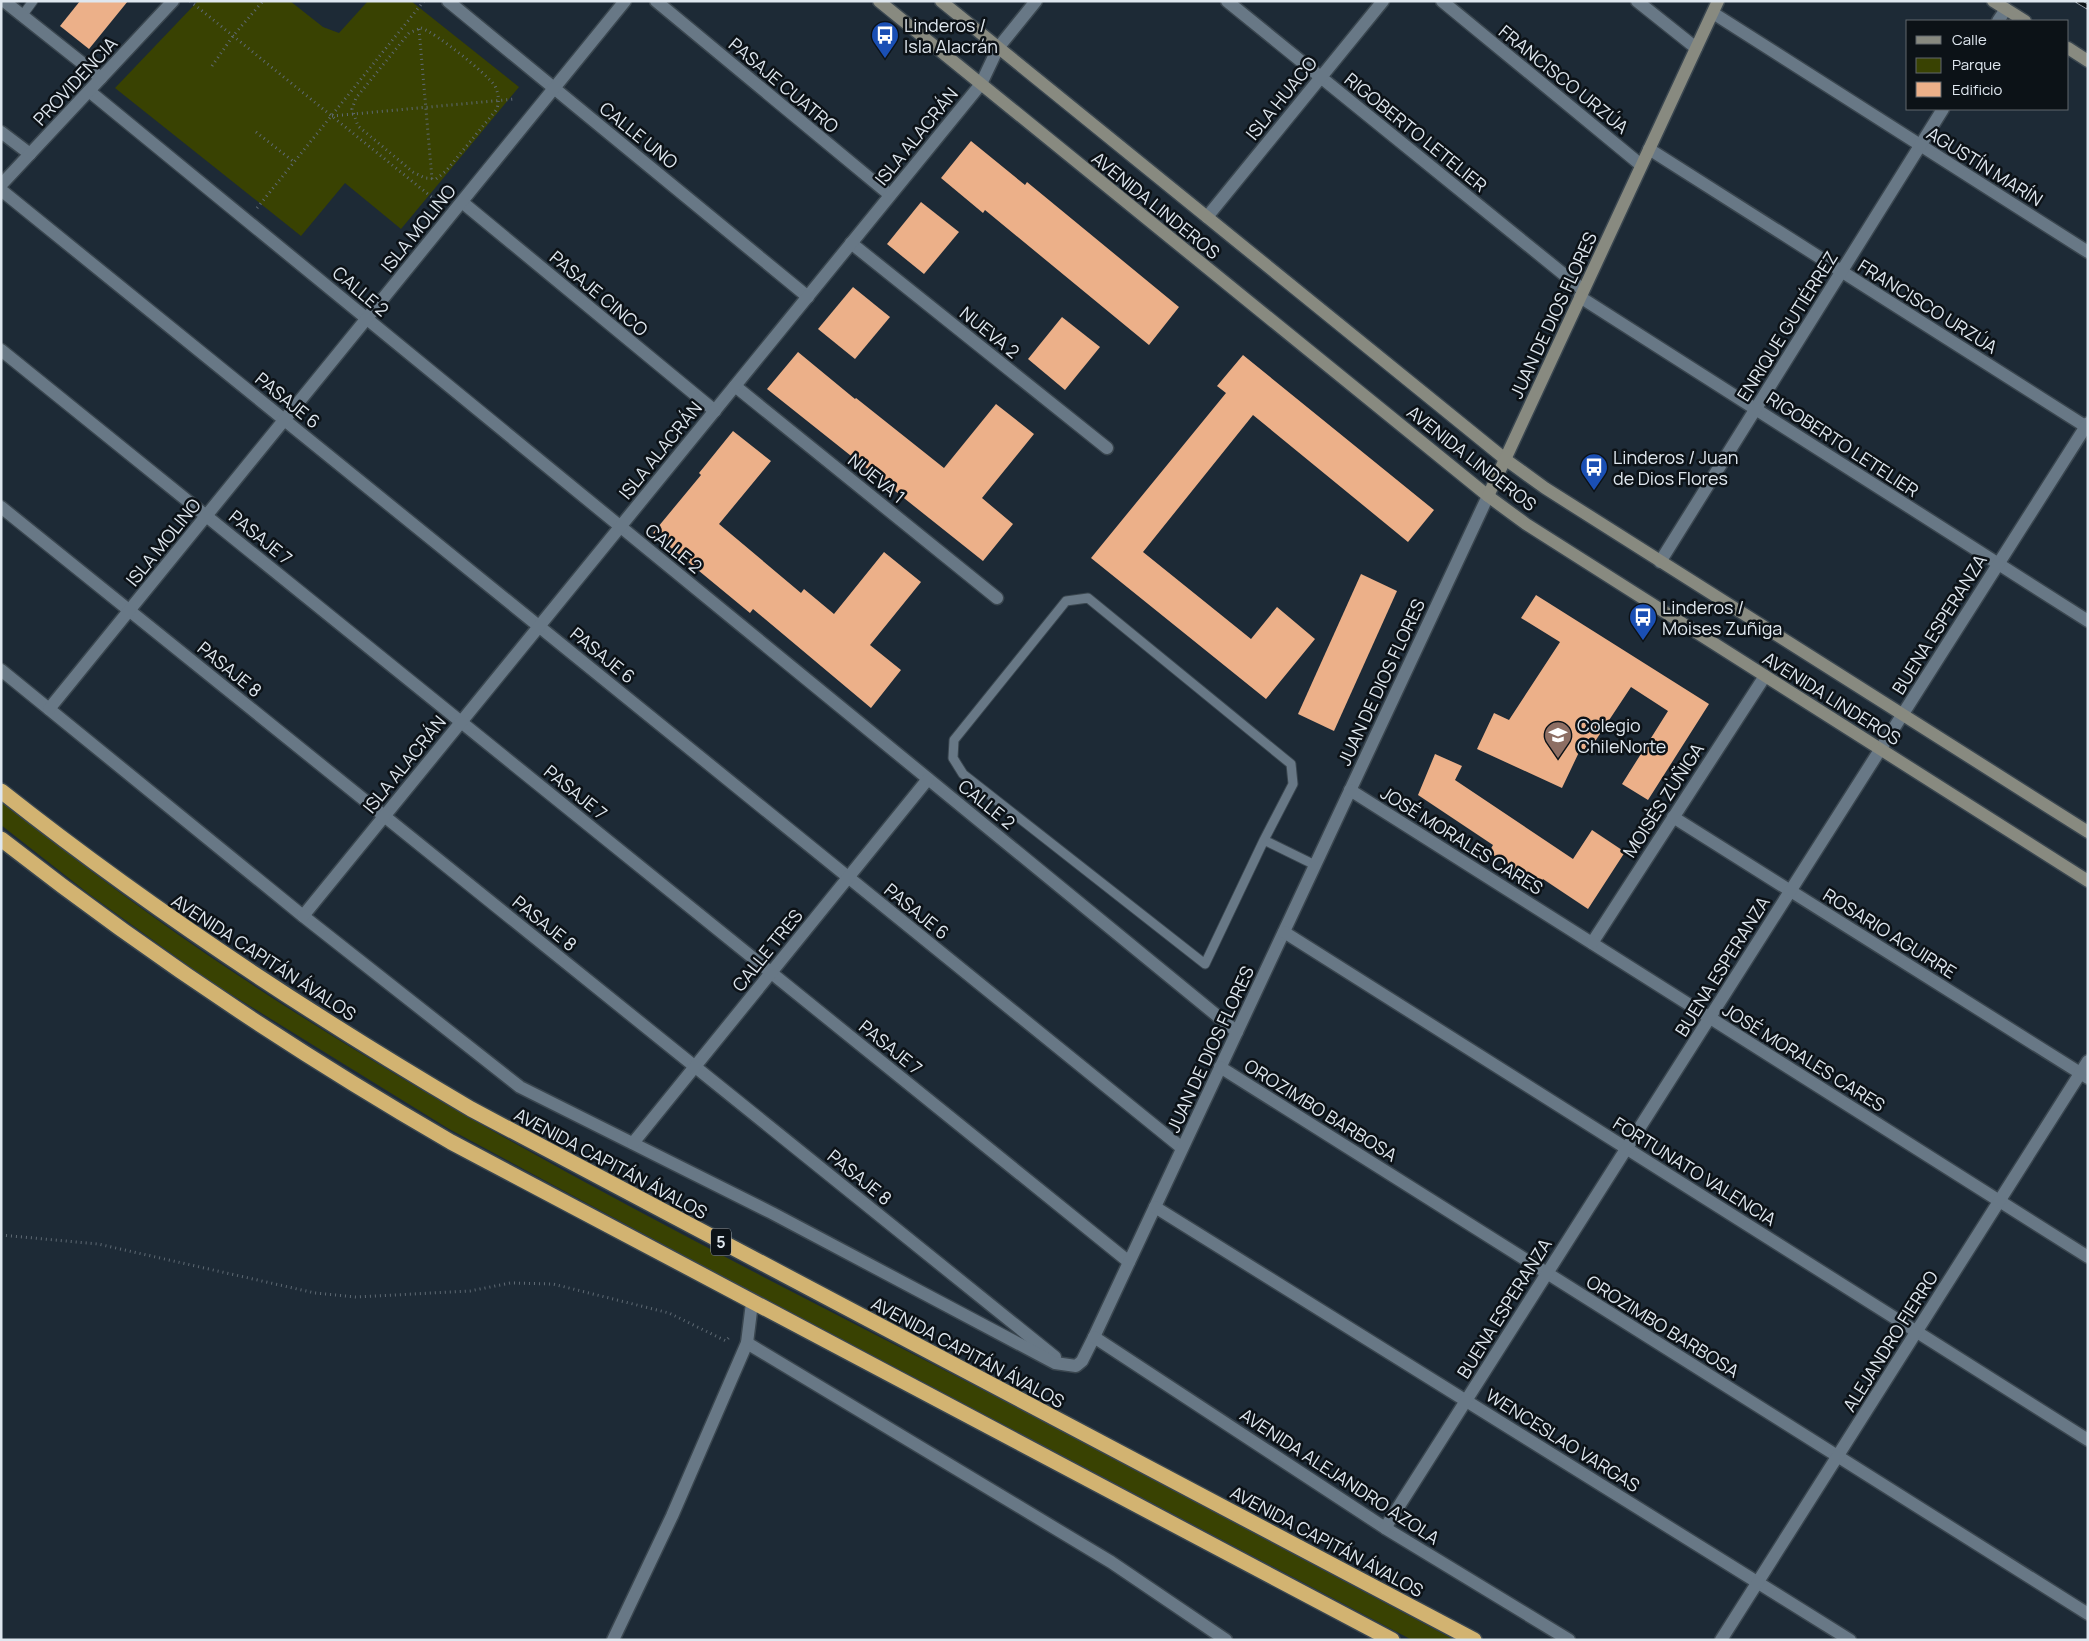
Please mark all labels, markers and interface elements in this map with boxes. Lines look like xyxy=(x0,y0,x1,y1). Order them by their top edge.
place label: Linderos / Isla Alacrán xyxy=(904,13,998,58)
street label: FRANCISCO URZÚA xyxy=(1494,19,1634,139)
bus stop icon: Linderos / Isla Alacrán xyxy=(870,20,900,59)
legend xyxy=(1906,20,2069,110)
text: Calle xyxy=(1952,29,1987,50)
street label: PROVIDENCIA xyxy=(28,31,123,130)
street label: PASAJE CUATRO xyxy=(724,32,844,138)
street label: ISLA HUACO xyxy=(1240,51,1322,145)
text: Parque xyxy=(1952,54,2001,75)
street label: RIGOBERTO LETELIER xyxy=(1340,67,1492,197)
text: Edificio xyxy=(1952,79,2003,100)
street label: ISLA ALACRÁN xyxy=(869,82,963,190)
street label: CALLE UNO xyxy=(595,96,683,174)
street label: AGUSTÍN MARÍN xyxy=(1923,121,2047,211)
street label: AVENIDA LINDEROS xyxy=(1087,146,1225,264)
street label: ISLA MOLINO xyxy=(375,179,461,277)
street label: JUAN DE DIOS FLORES xyxy=(1504,228,1602,402)
street label: PASAJE CINCO xyxy=(545,245,653,341)
street label: ENRIQUE GUTIÉRREZ xyxy=(1731,247,1843,405)
street label: FRANCISCO URZÚA xyxy=(1854,253,2003,359)
street label: CALLE 2 xyxy=(328,260,394,322)
street label: NUEVA 2 xyxy=(955,301,1025,363)
street label: PASAJE 6 xyxy=(251,366,325,434)
street label: RIGOBERTO LETELIER xyxy=(1762,386,1924,502)
street label: ISLA ALACRÁN xyxy=(613,396,707,504)
street label: AVENIDA LINDEROS xyxy=(1402,400,1542,516)
place label: Linderos / Juan de Dios Flores xyxy=(1613,445,1738,490)
street label: NUEVA 1 xyxy=(843,448,911,508)
bus stop icon: Linderos / Juan de Dios Flores xyxy=(1579,452,1609,491)
street label: ISLA MOLINO xyxy=(120,493,206,591)
street label: PASAJE 7 xyxy=(224,504,298,570)
street label: CALLE 2 xyxy=(641,518,707,578)
street label: BUENA ESPERANZA xyxy=(1886,549,1992,699)
street label: JUAN DE DIOS FLORES xyxy=(1332,595,1430,769)
place label: Linderos / Moises Zuñiga xyxy=(1662,595,1782,640)
bus stop icon: Linderos / Moises Zuñiga xyxy=(1628,602,1658,641)
street label: PASAJE 6 xyxy=(566,621,640,689)
street label: PASAJE 8 xyxy=(193,636,267,702)
street label: AVENIDA LINDEROS xyxy=(1759,646,1905,750)
street label: ISLA ALACRÁN xyxy=(357,710,451,818)
place label: Colegio ChileNorte xyxy=(1577,713,1666,758)
school or university icon: Colegio ChileNorte xyxy=(1543,720,1573,759)
street label: MOISÈS ZÙÑIGA xyxy=(1617,738,1709,862)
street label: PASAJE 7 xyxy=(539,759,613,825)
street label: CALLE 2 xyxy=(954,774,1020,834)
street label: JOSÉ MORALES CARES xyxy=(1376,780,1548,900)
street label: PASAJE 6 xyxy=(880,877,954,945)
street label: ROSARIO AGUIRRE xyxy=(1819,882,1961,984)
street label: AVENIDA CAPITÁN ÁVALOS xyxy=(167,888,361,1026)
street label: PASAJE 8 xyxy=(508,890,582,956)
street label: BUENA ESPERANZA xyxy=(1669,891,1775,1041)
street label: CALLE TRES xyxy=(726,904,808,996)
street label: JUAN DE DIOS FLORES xyxy=(1161,962,1259,1136)
street label: JOSÉ MORALES CARES xyxy=(1718,997,1890,1117)
street label: PASAJE 7 xyxy=(854,1014,928,1080)
street label: OROZIMBO BARBOSA xyxy=(1240,1053,1402,1167)
street label: AVENIDA CAPITÁN ÁVALOS xyxy=(510,1102,712,1224)
street label: FORTUNATO VALENCIA xyxy=(1609,1111,1782,1231)
street label: PASAJE 8 xyxy=(823,1144,897,1210)
road number: 5 xyxy=(711,1228,731,1256)
street label: BUENA ESPERANZA xyxy=(1451,1233,1557,1383)
street label: ALEJANDRO FIERRO xyxy=(1837,1266,1943,1416)
street label: OROZIMBO BARBOSA xyxy=(1582,1269,1744,1383)
street label: AVENIDA CAPITÁN ÁVALOS xyxy=(867,1291,1069,1413)
street label: WENCESLAO VARGAS xyxy=(1482,1383,1644,1497)
street label: AVENIDA ALEJANDRO AZOLA xyxy=(1236,1402,1445,1550)
street label: AVENIDA CAPITÁN ÁVALOS xyxy=(1226,1480,1428,1602)

